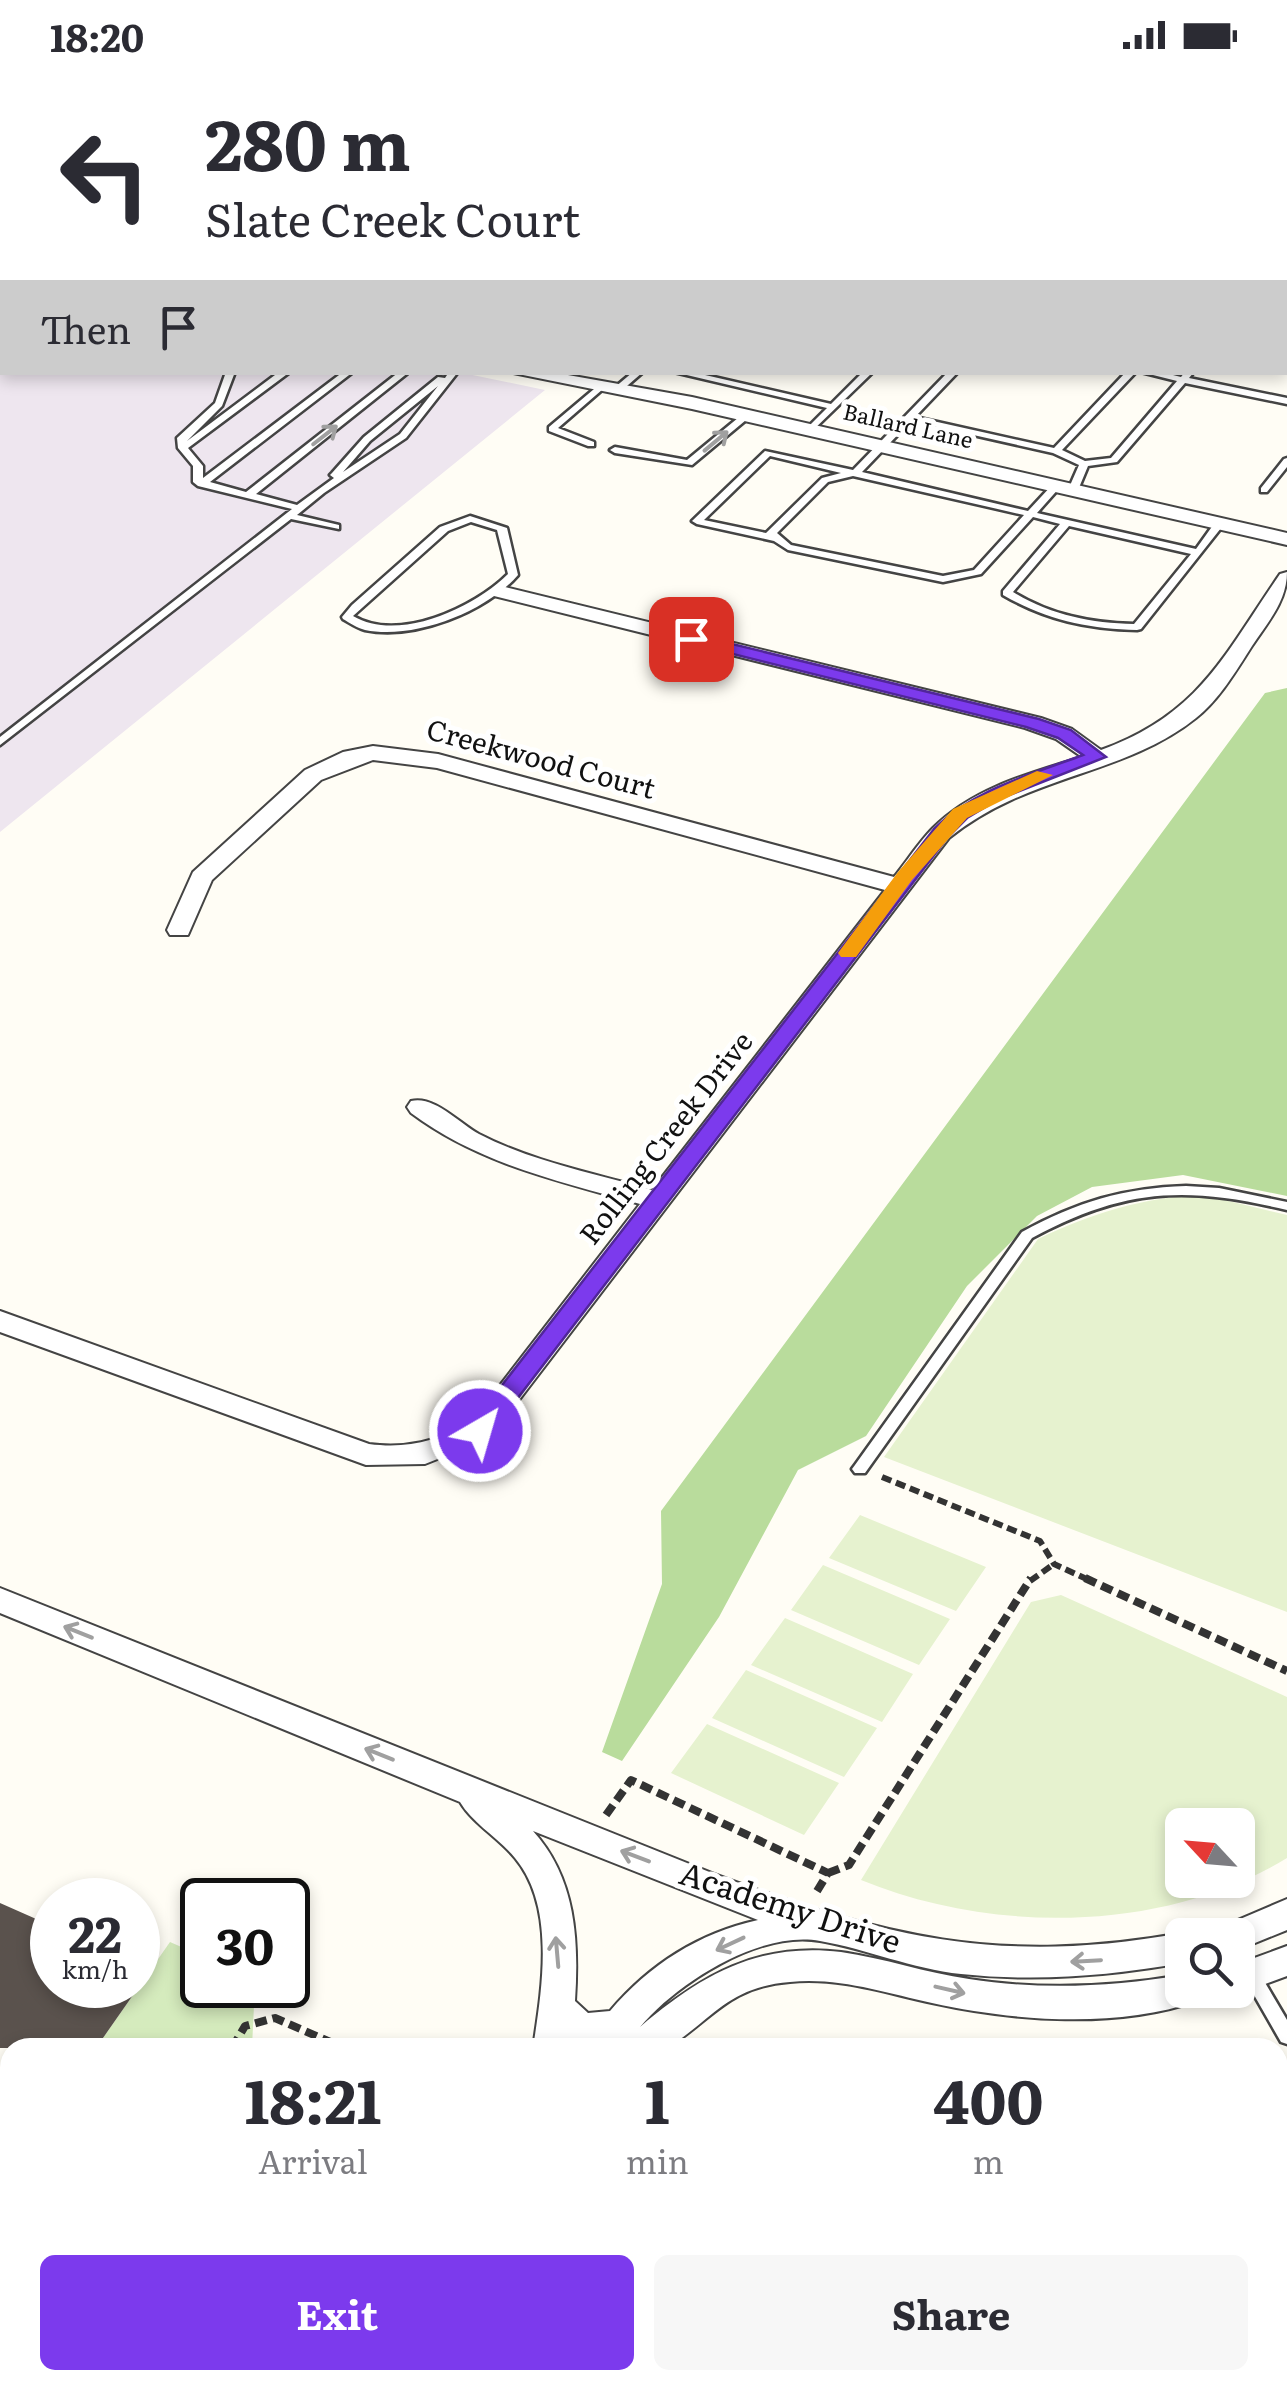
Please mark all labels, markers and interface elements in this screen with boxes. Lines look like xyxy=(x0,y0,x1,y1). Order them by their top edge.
text: 18:20 xyxy=(50,7,144,64)
text: 280 m xyxy=(205,89,411,193)
icon: left xyxy=(40,110,170,240)
text: Slate Creek Court xyxy=(205,184,581,251)
text: Then xyxy=(40,299,131,356)
icon: arrive xyxy=(151,300,206,355)
street label: Ballard Lane xyxy=(840,394,977,455)
one-way arrow xyxy=(311,424,337,446)
one-way arrow xyxy=(703,431,729,453)
pin xyxy=(649,597,734,682)
icon: arrive xyxy=(664,612,719,667)
street label: Creekwood Court xyxy=(422,706,661,808)
street label: Rolling Creek Drive xyxy=(568,1021,761,1252)
position arrow xyxy=(428,1379,532,1483)
one-way arrow xyxy=(63,1621,93,1639)
one-way arrow xyxy=(364,1744,394,1762)
north arrow xyxy=(1165,1808,1255,1898)
map controls xyxy=(1165,1808,1255,2008)
one-way arrow xyxy=(621,1846,651,1864)
street label: Academy Drive xyxy=(674,1847,908,1964)
speed limit sign: 30 xyxy=(180,1878,310,2008)
text: 22 xyxy=(68,1894,122,1968)
button: search xyxy=(1165,1918,1255,2008)
one-way arrow xyxy=(548,1936,567,1969)
one-way arrow xyxy=(716,1936,746,1955)
text: km/h xyxy=(62,1950,128,1987)
one-way arrow xyxy=(1071,1952,1103,1971)
one-way arrow xyxy=(933,1982,965,2000)
text: 18:21 xyxy=(245,2053,381,2142)
text: 1 xyxy=(645,2053,670,2142)
text: 400 xyxy=(933,2053,1043,2142)
text: Arrival xyxy=(258,2136,368,2184)
text: min xyxy=(626,2136,689,2184)
text: m xyxy=(973,2136,1004,2184)
button: Exit xyxy=(40,2255,634,2370)
button: Share xyxy=(654,2255,1248,2370)

